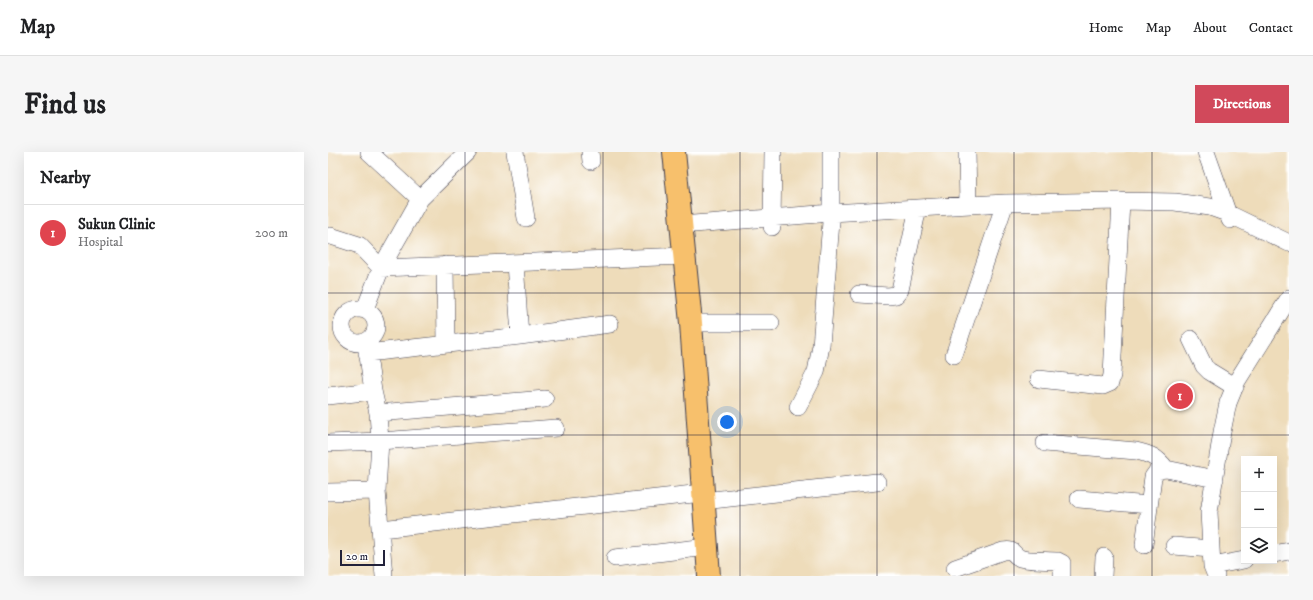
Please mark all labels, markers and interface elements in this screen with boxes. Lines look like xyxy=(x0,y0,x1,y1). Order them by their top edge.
text: Map xyxy=(20,16,55,39)
text: Home xyxy=(1089,19,1123,37)
text: Map xyxy=(1145,19,1171,37)
text: About xyxy=(1193,19,1227,37)
text: Contact xyxy=(1249,19,1293,37)
button: Directions xyxy=(1195,85,1289,123)
text: Find us xyxy=(24,87,106,122)
text: Nearby xyxy=(40,167,90,189)
text: Sukun Clinic xyxy=(78,215,155,234)
text: 1 xyxy=(51,225,55,241)
text: 200 m xyxy=(255,225,288,241)
text: Hospital xyxy=(78,234,123,250)
pin: 1 xyxy=(1167,381,1193,411)
your location xyxy=(717,412,737,432)
map controls xyxy=(1241,456,1277,564)
button: + xyxy=(1241,456,1277,492)
button: − xyxy=(1241,492,1277,528)
button: layers xyxy=(1241,528,1277,564)
scale bar xyxy=(340,548,385,567)
text: 20 m xyxy=(346,550,368,564)

